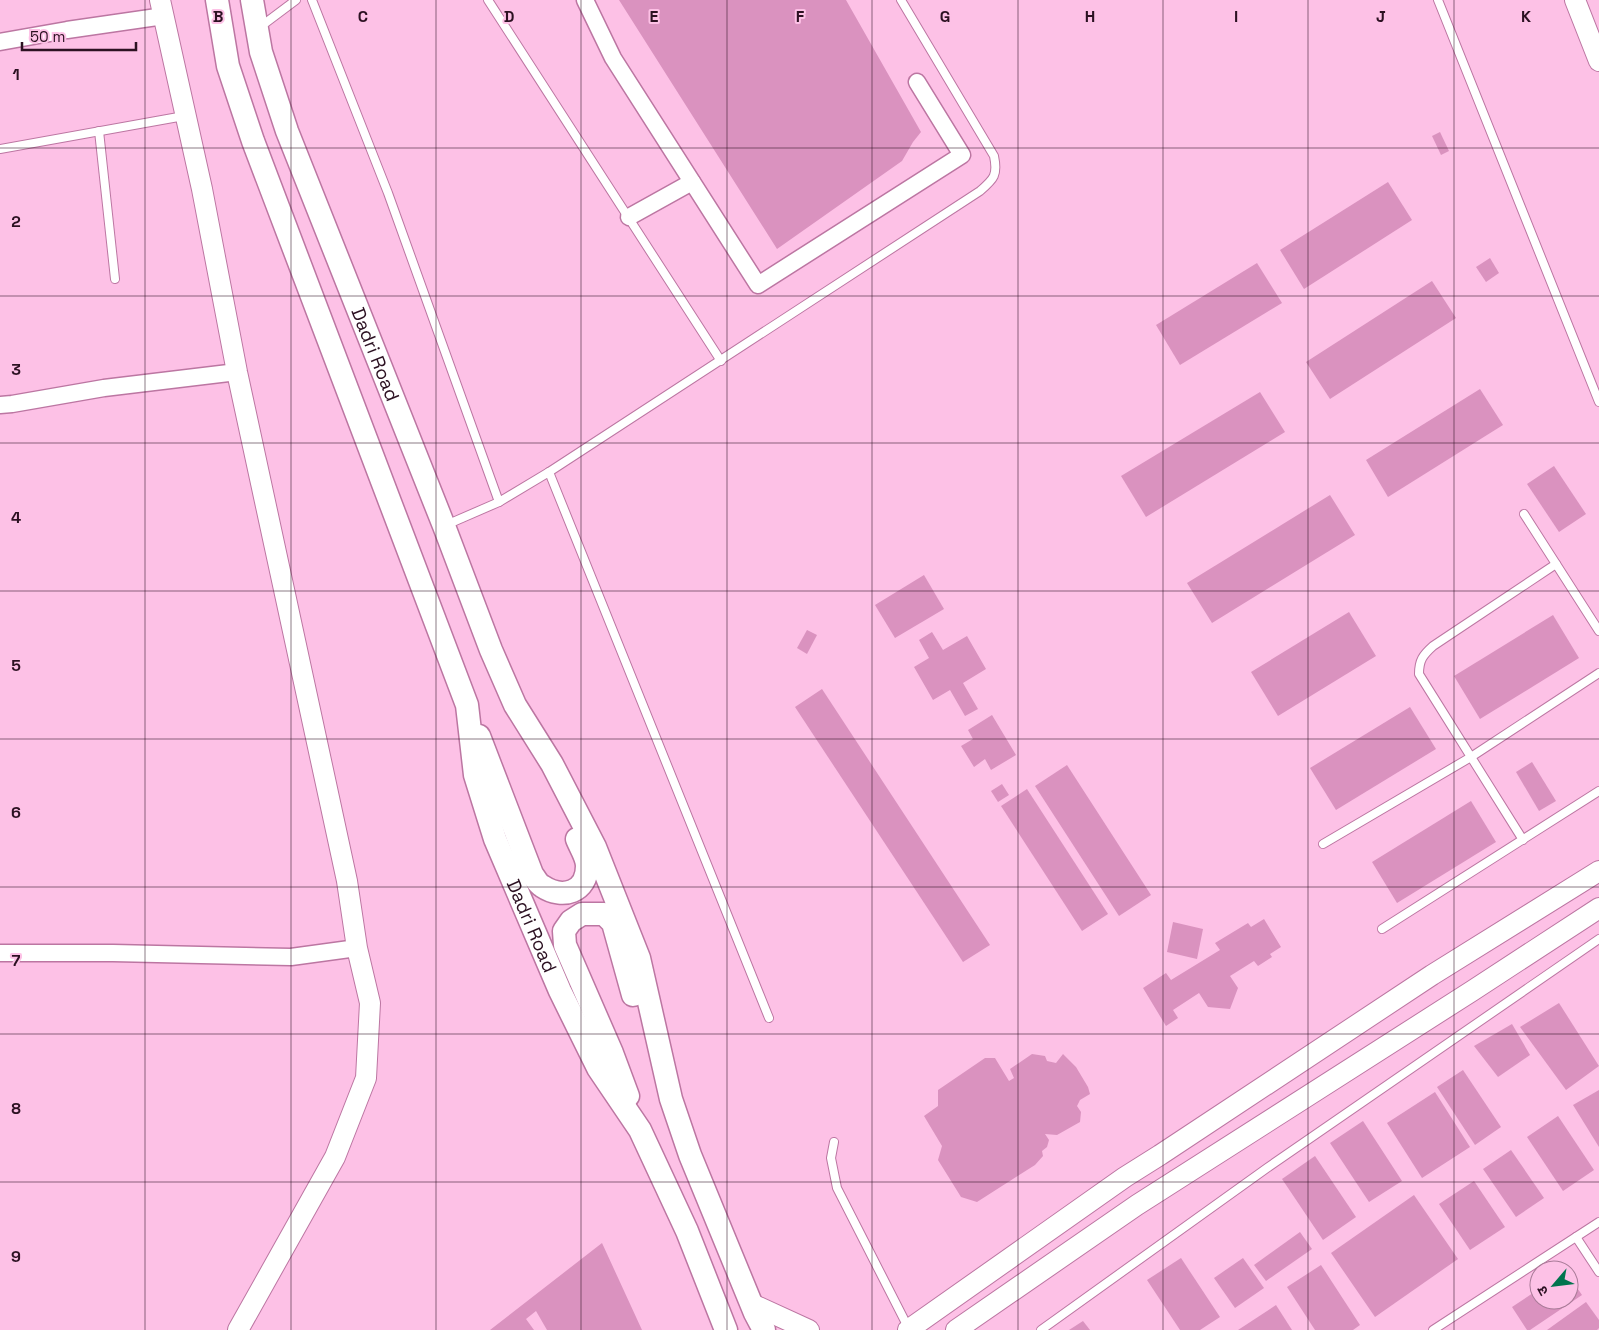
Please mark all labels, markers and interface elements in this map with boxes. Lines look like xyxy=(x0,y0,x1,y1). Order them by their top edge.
text: B xyxy=(213,6,223,27)
text: C xyxy=(358,6,368,27)
text: D xyxy=(504,6,514,27)
text: E xyxy=(650,6,659,27)
text: F xyxy=(796,6,805,27)
text: G xyxy=(940,6,950,27)
text: H xyxy=(1085,6,1095,27)
text: I xyxy=(1234,6,1238,27)
text: J xyxy=(1376,6,1386,27)
text: K xyxy=(1521,6,1531,27)
scale bar xyxy=(22,20,136,52)
text: 50 m xyxy=(30,27,65,46)
text: 1 xyxy=(12,64,20,85)
text: 2 xyxy=(11,211,21,232)
street label: Dadri Road xyxy=(346,304,406,405)
text: 3 xyxy=(11,359,21,380)
text: 4 xyxy=(11,507,21,528)
text: 5 xyxy=(11,655,21,676)
text: 6 xyxy=(11,802,21,823)
street label: Dadri Road xyxy=(501,875,563,976)
text: 7 xyxy=(12,950,21,971)
text: 8 xyxy=(11,1098,21,1119)
text: 9 xyxy=(11,1246,21,1267)
north arrow xyxy=(1529,1260,1579,1310)
text: उ xyxy=(1532,1283,1552,1299)

